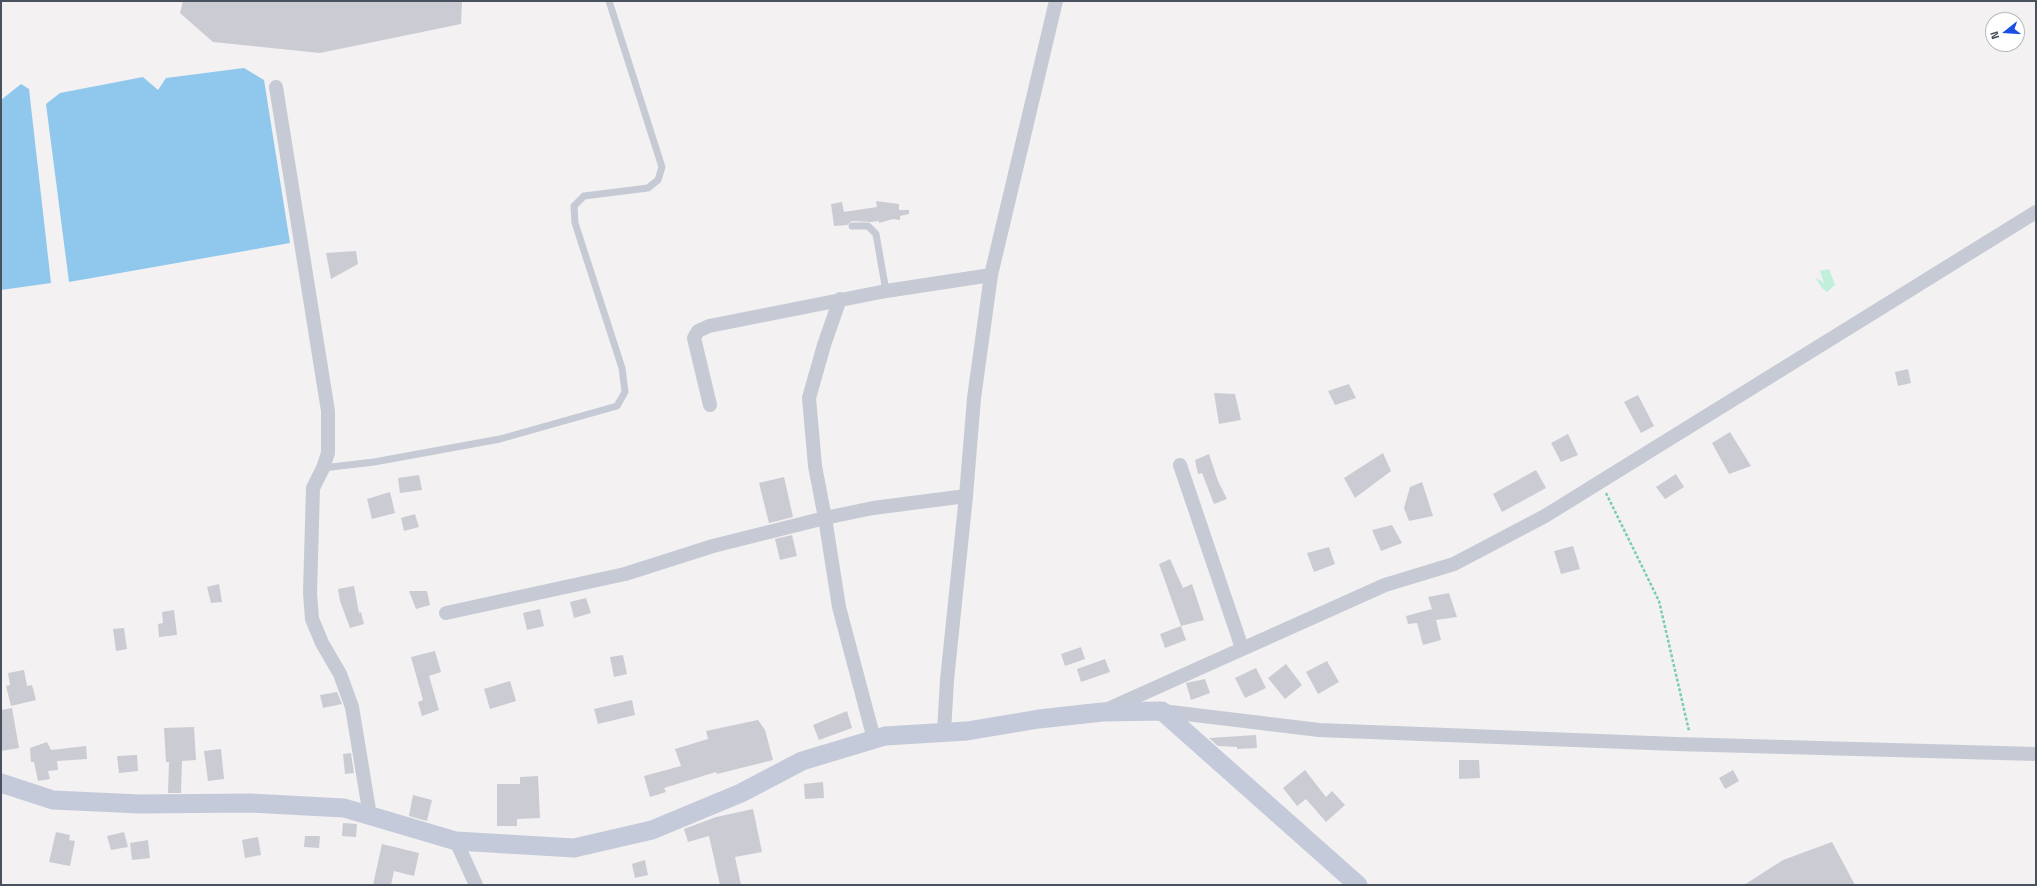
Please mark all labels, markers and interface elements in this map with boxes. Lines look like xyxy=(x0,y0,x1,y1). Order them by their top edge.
north arrow xyxy=(1985,12,2025,52)
text: N xyxy=(1986,29,2003,41)

